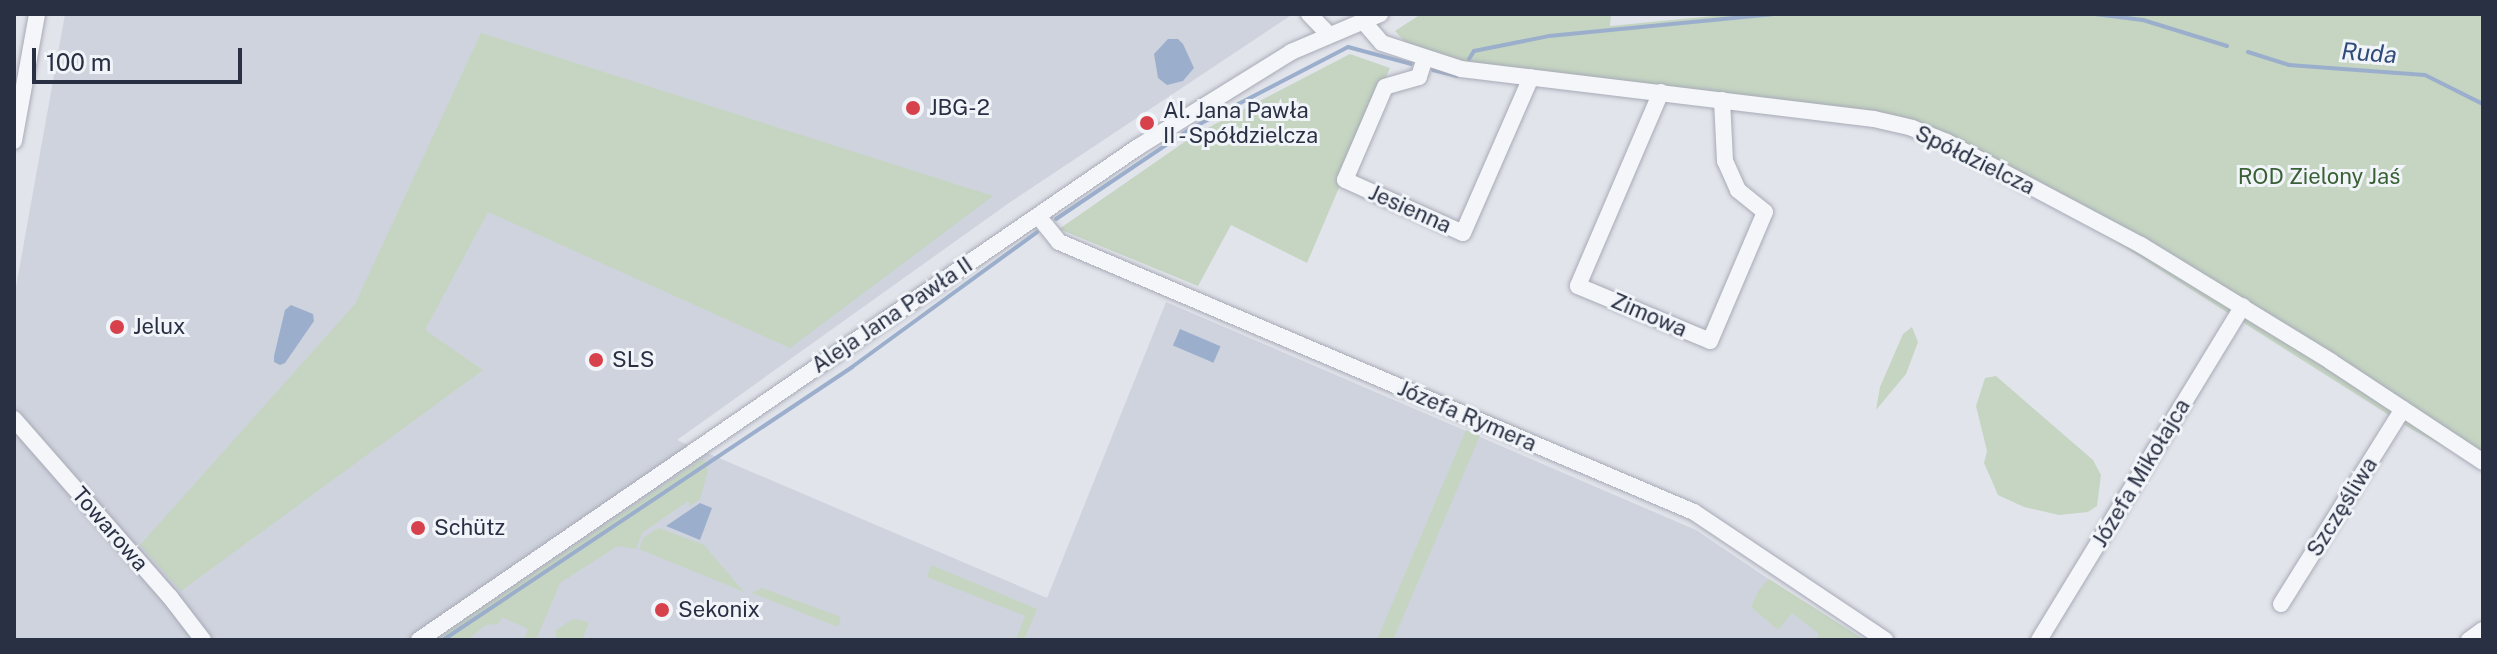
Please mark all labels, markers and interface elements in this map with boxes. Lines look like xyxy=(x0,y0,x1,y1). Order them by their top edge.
scale bar xyxy=(36,32,246,82)
water label: Ruda xyxy=(2340,37,2398,69)
text: 100 m xyxy=(46,48,112,76)
place label: JBG-2 xyxy=(929,95,990,121)
place label: Al. Jana Pawła II - Spółdzielcza xyxy=(1163,97,1324,148)
marker: JBG-2 xyxy=(904,99,922,117)
marker: Al. Jana Pawła II - Spółdzielcza xyxy=(1138,114,1156,132)
street label: Spółdzielcza xyxy=(1911,120,2039,200)
park label: ROD Zielony Jaś xyxy=(2238,164,2400,190)
street label: Jesienna xyxy=(1365,179,1455,239)
street label: Aleja Jana Pawła II xyxy=(806,251,978,379)
street label: Zimowa xyxy=(1607,287,1691,343)
place label: Jelux xyxy=(133,314,186,340)
marker: Jelux xyxy=(108,318,126,336)
place label: SLS xyxy=(612,347,654,373)
marker: SLS xyxy=(587,351,605,369)
street label: Józefa Rymera xyxy=(1394,375,1540,457)
street label: Józefa Mikołajca xyxy=(2086,394,2196,552)
street label: Szczęśliwa xyxy=(2301,453,2383,561)
street label: Towarowa xyxy=(66,482,154,576)
place label: Schütz xyxy=(434,515,505,541)
marker: Schütz xyxy=(409,519,427,537)
place label: Sekonix xyxy=(678,597,760,623)
marker: Sekonix xyxy=(653,601,671,619)

